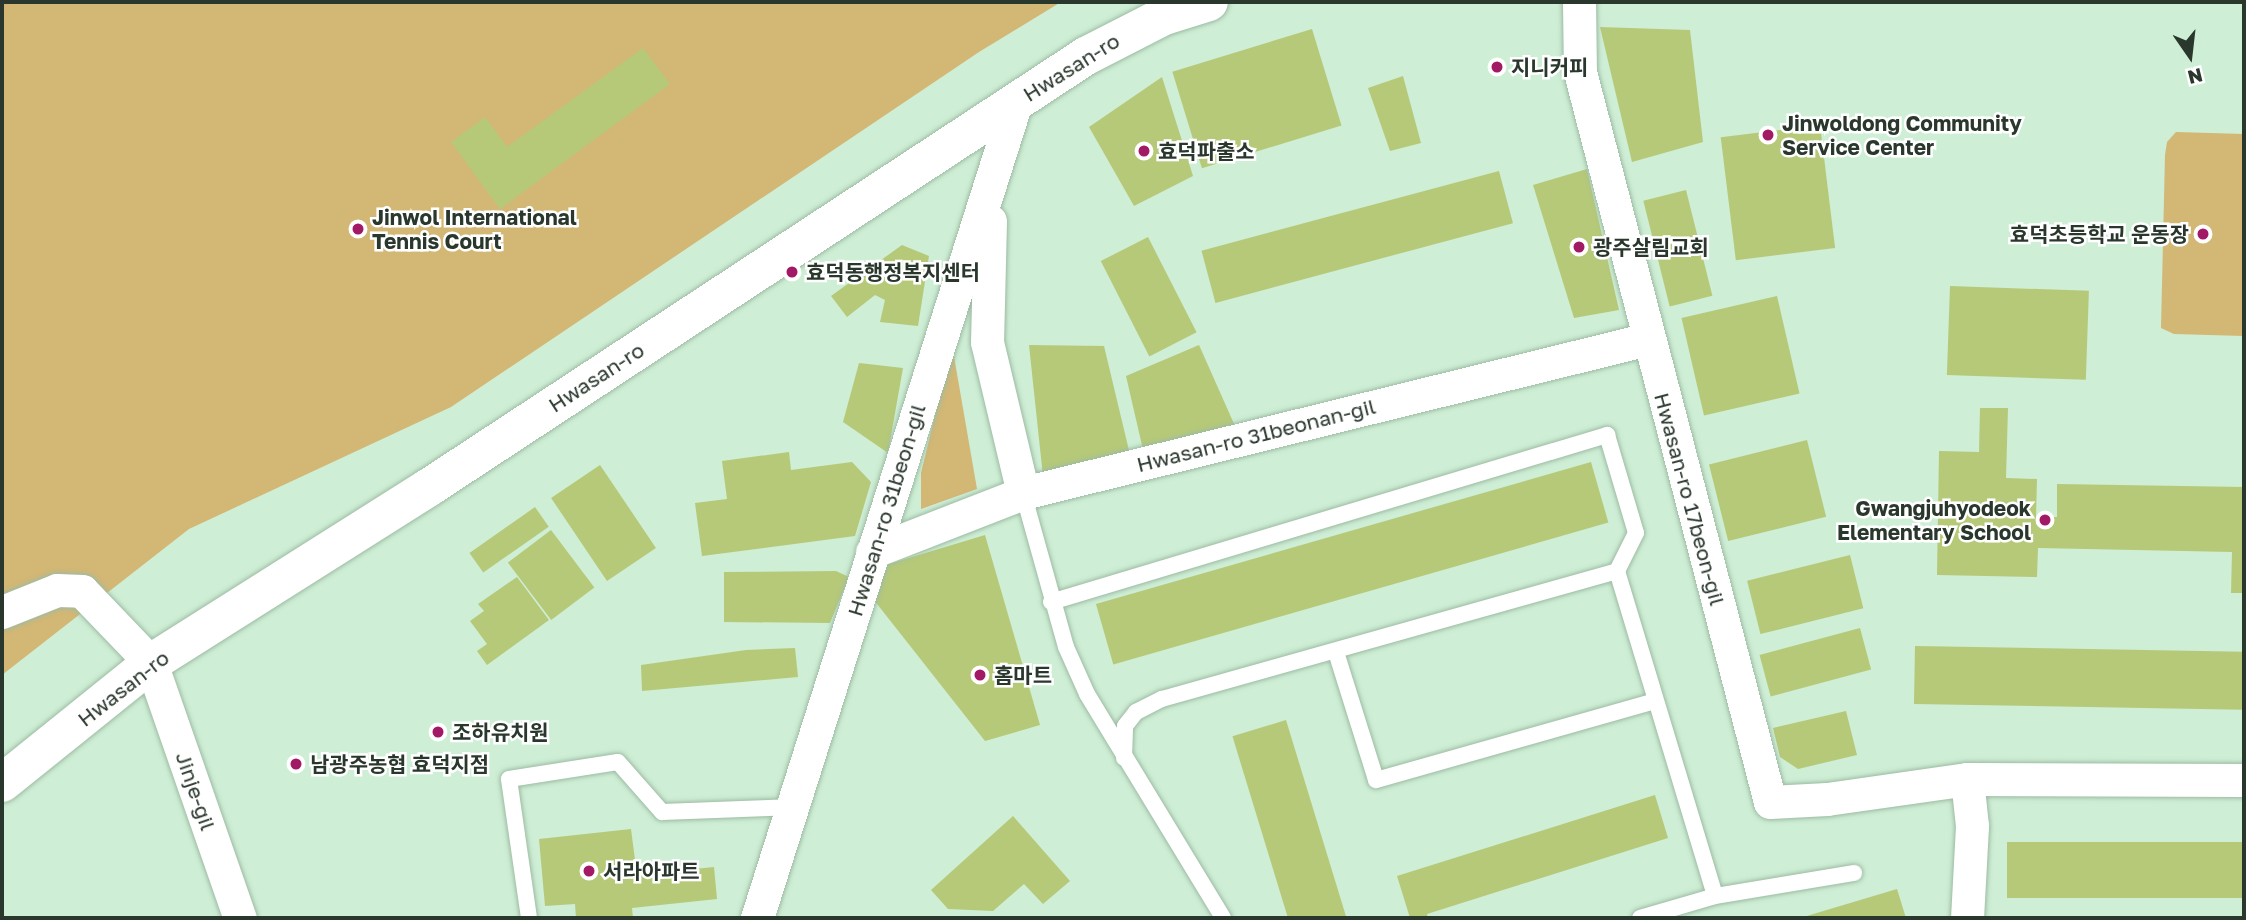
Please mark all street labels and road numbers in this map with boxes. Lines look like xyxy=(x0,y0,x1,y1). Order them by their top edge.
street label: Hwasan-ro xyxy=(1018,27,1124,107)
street label: Hwasan-ro xyxy=(543,337,649,417)
street label: Hwasan-ro 17beon-gil xyxy=(1649,390,1731,608)
street label: Hwasan-ro 31beonan-gil xyxy=(1134,393,1378,477)
street label: Hwasan-ro 31beon-gil xyxy=(842,401,930,619)
street label: Hwasan-ro xyxy=(72,645,174,731)
street label: Jinje-gil xyxy=(171,748,221,834)

